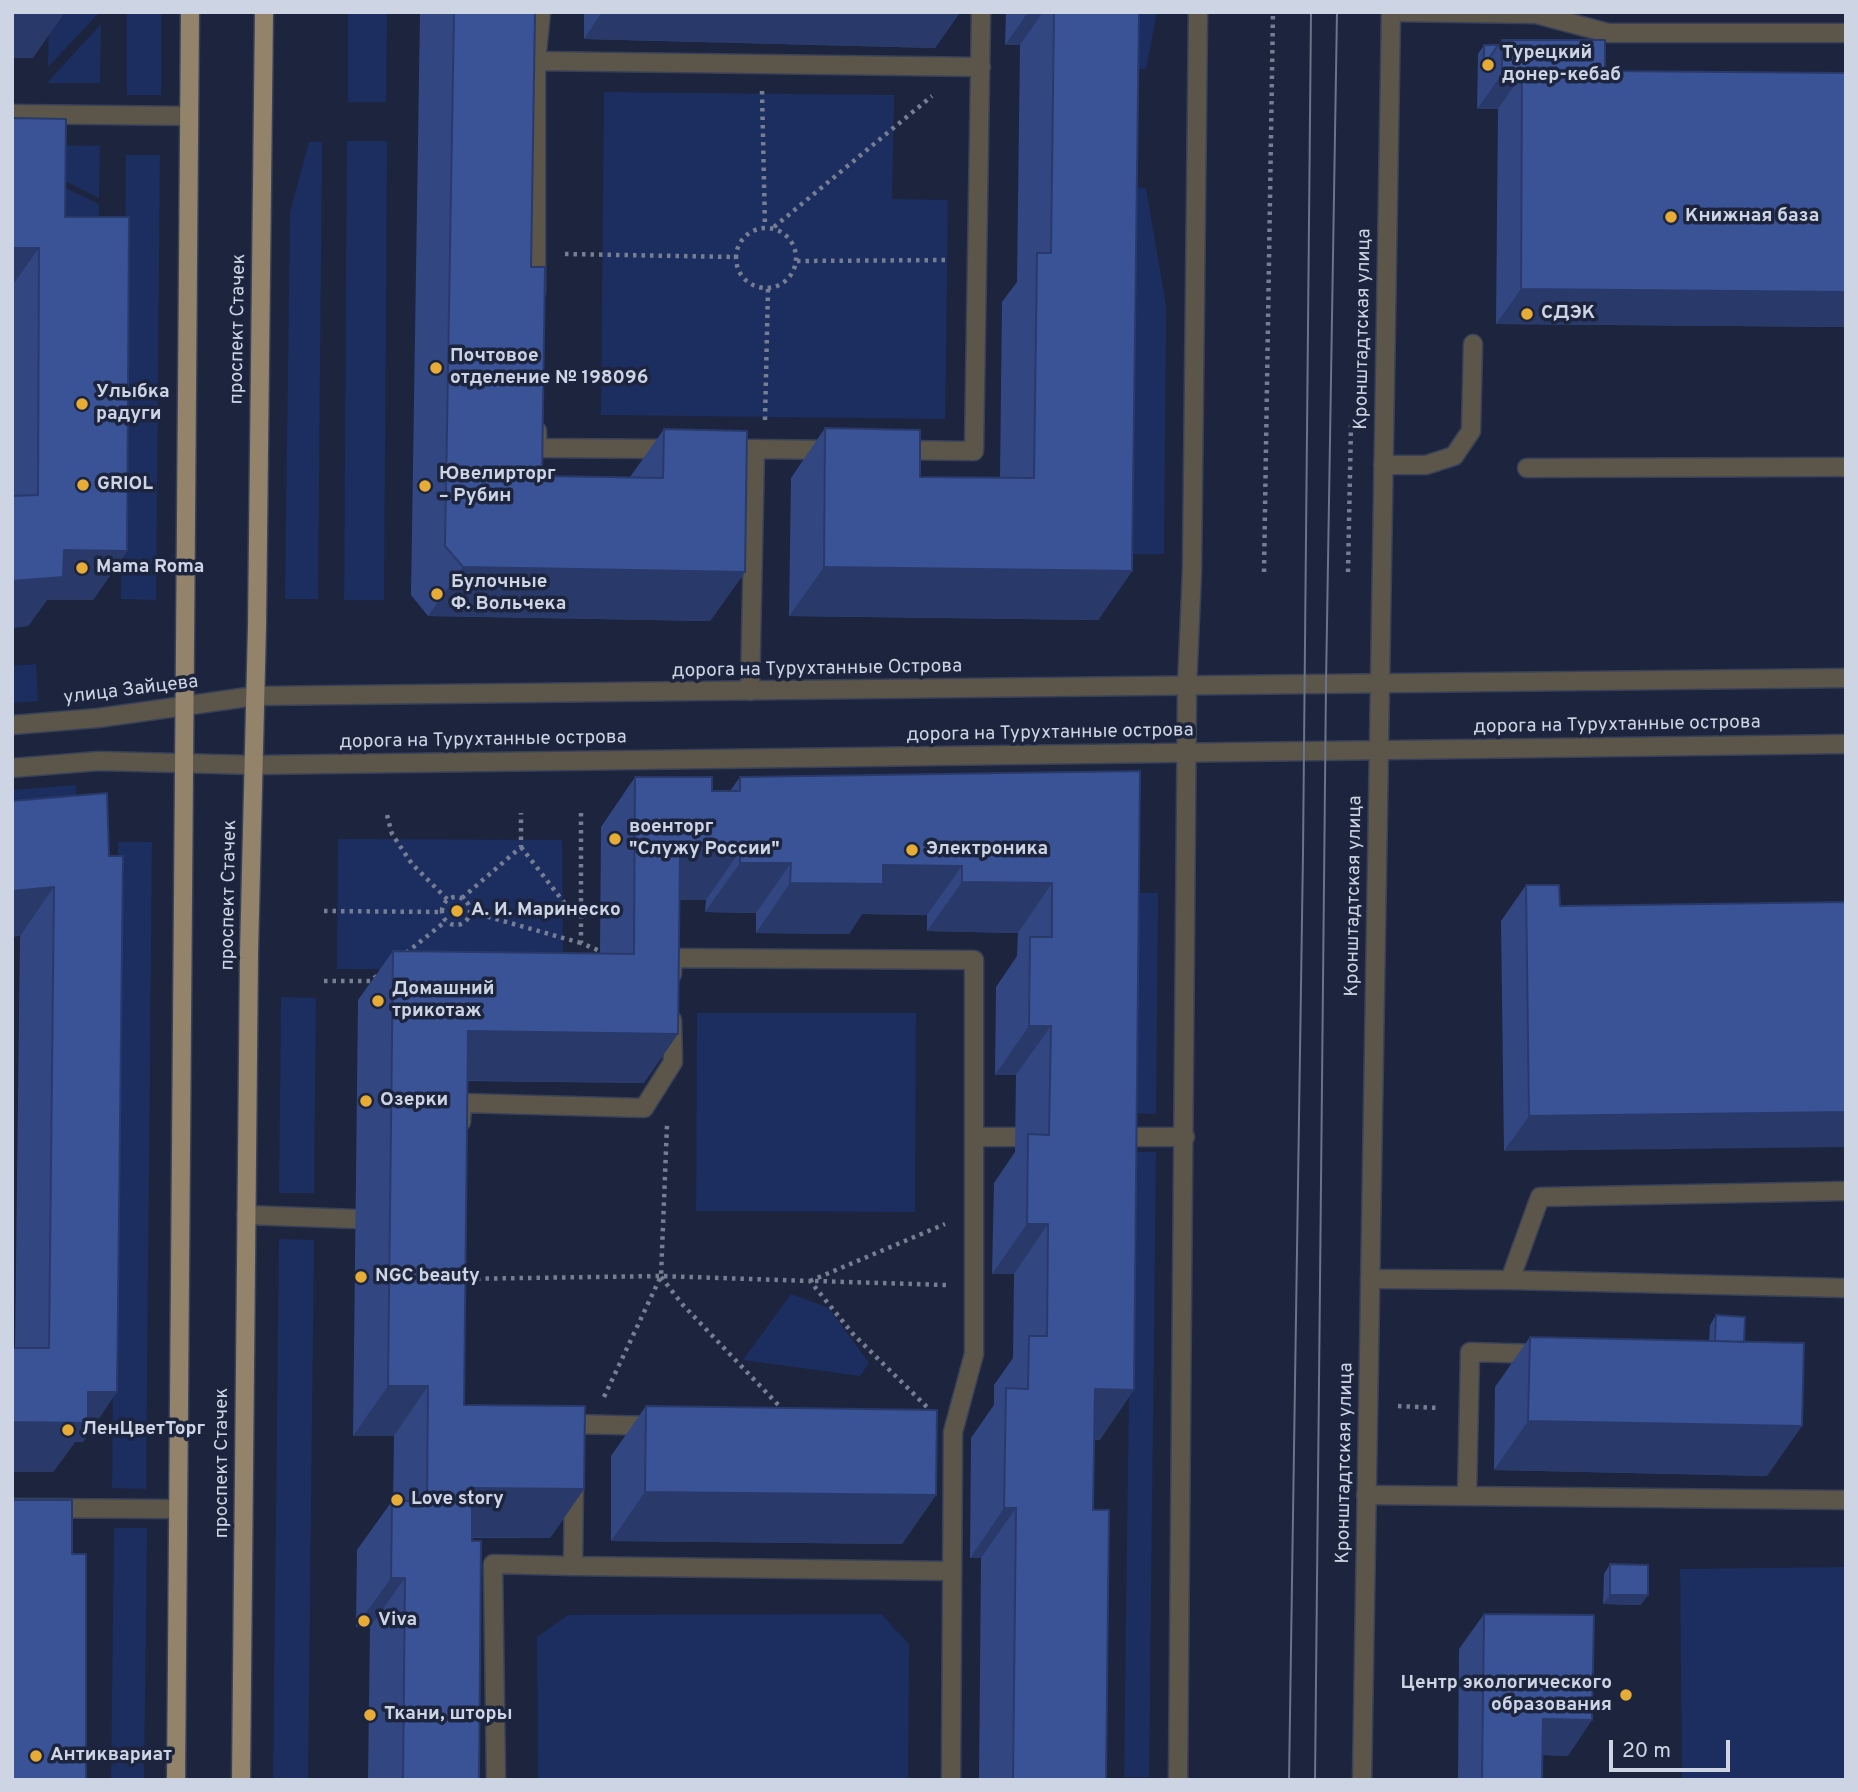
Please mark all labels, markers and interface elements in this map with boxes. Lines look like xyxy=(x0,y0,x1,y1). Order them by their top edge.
place label: Турецкий донер-кебаб xyxy=(1502,43,1621,87)
marker: Турецкий донер-кебаб xyxy=(1480,57,1496,73)
place label: Книжная база xyxy=(1685,206,1819,228)
marker: Книжная база xyxy=(1663,209,1679,225)
street label: Кронштадтская улица xyxy=(1351,228,1377,430)
street label: проспект Стачек xyxy=(226,253,252,405)
place label: СДЭК xyxy=(1541,303,1595,325)
marker: СДЭК xyxy=(1519,306,1535,322)
place label: Почтовое отделение № 198096 xyxy=(450,346,648,390)
marker: Почтовое отделение № 198096 xyxy=(428,360,444,376)
place label: Улыбка радуги xyxy=(96,382,170,426)
marker: Улыбка радуги xyxy=(74,396,90,412)
place label: Ювелирторг – Рубин xyxy=(439,464,556,508)
place label: GRIOL xyxy=(97,474,153,496)
marker: GRIOL xyxy=(75,477,91,493)
marker: Ювелирторг – Рубин xyxy=(417,478,433,494)
place label: Mama Roma xyxy=(96,557,204,579)
marker: Mama Roma xyxy=(74,560,90,576)
place label: Булочные Ф. Вольчека xyxy=(451,572,566,616)
marker: Булочные Ф. Вольчека xyxy=(429,586,445,602)
street label: дорога на Турухтанные Острова xyxy=(672,656,962,684)
street label: улица Зайцева xyxy=(62,671,200,711)
street label: дорога на Турухтанные острова xyxy=(1473,712,1761,740)
street label: дорога на Турухтанные острова xyxy=(906,720,1194,748)
street label: дорога на Турухтанные острова xyxy=(339,727,627,755)
street label: Кронштадтская улица xyxy=(1342,795,1368,997)
place label: военторг "Служу России" xyxy=(629,817,780,861)
street label: проспект Стачек xyxy=(217,819,243,971)
marker: военторг "Служу России" xyxy=(607,831,623,847)
place label: Электроника xyxy=(926,839,1048,861)
marker: Электроника xyxy=(904,842,920,858)
place label: А. И. Маринеско xyxy=(471,900,621,922)
marker: А. И. Маринеско xyxy=(449,903,465,919)
place label: Домашний трикотаж xyxy=(392,979,495,1023)
marker: Домашний трикотаж xyxy=(370,993,386,1009)
place label: Озерки xyxy=(380,1090,448,1112)
marker: Озерки xyxy=(358,1093,374,1109)
place label: NGC beauty xyxy=(375,1266,480,1288)
marker: NGC beauty xyxy=(353,1269,369,1285)
street label: Кронштадтская улица xyxy=(1333,1362,1359,1564)
street label: проспект Стачек xyxy=(212,1388,234,1538)
place label: ЛенЦветТорг xyxy=(82,1419,205,1441)
marker: ЛенЦветТорг xyxy=(60,1422,76,1438)
place label: Love story xyxy=(411,1489,504,1511)
marker: Love story xyxy=(389,1492,405,1508)
place label: Viva xyxy=(378,1610,417,1632)
marker: Viva xyxy=(356,1613,372,1629)
place label: Центр экологического образования xyxy=(1401,1673,1612,1717)
marker: Центр экологического образования xyxy=(1618,1687,1634,1703)
place label: Ткани, шторы xyxy=(384,1704,512,1726)
marker: Ткани, шторы xyxy=(362,1707,378,1723)
scale bar xyxy=(1613,1726,1734,1770)
text: 20 m xyxy=(1622,1738,1671,1765)
place label: Антиквариат xyxy=(50,1745,172,1767)
marker: Антиквариат xyxy=(28,1748,44,1764)

